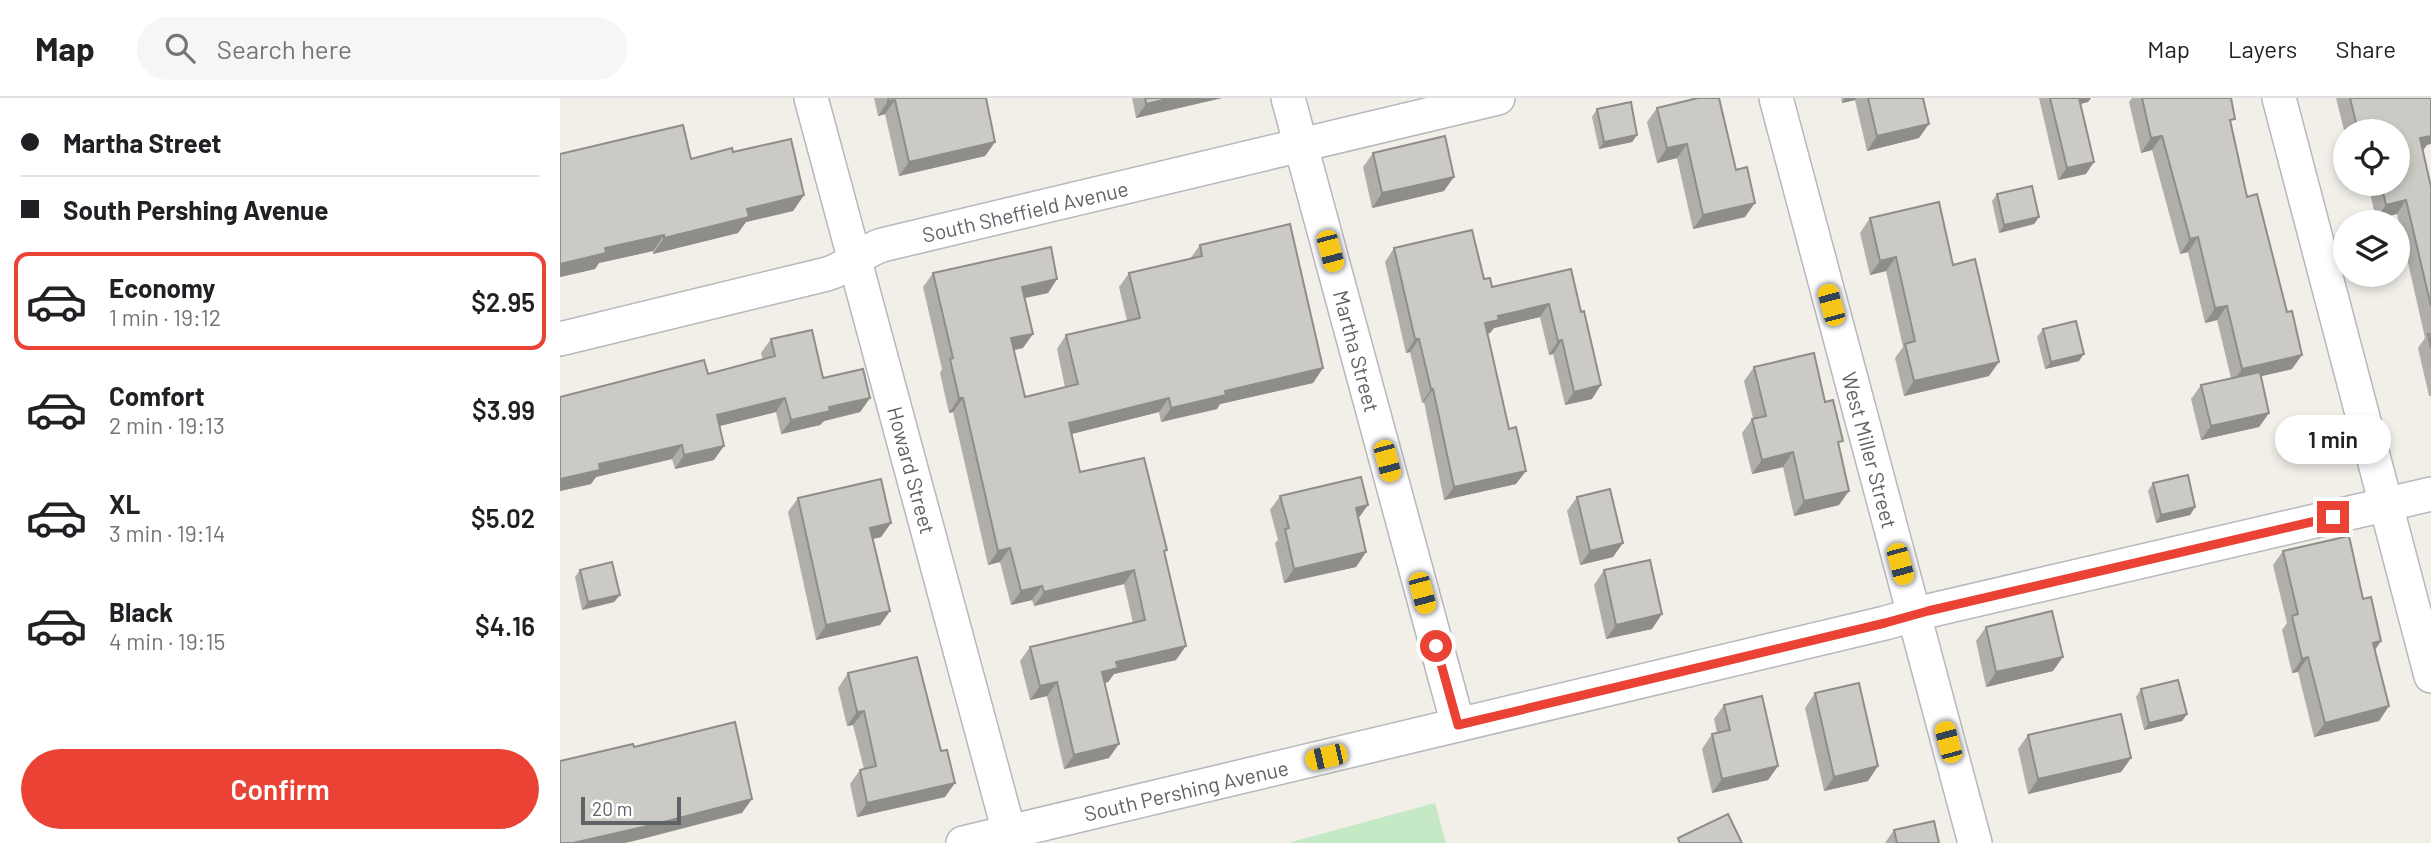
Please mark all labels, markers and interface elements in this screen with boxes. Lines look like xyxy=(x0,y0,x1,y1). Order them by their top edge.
search box xyxy=(137,17,627,80)
text: Map xyxy=(35,28,95,68)
icon: search xyxy=(161,29,199,67)
text: Search here xyxy=(217,33,352,64)
text: Map xyxy=(2147,34,2190,63)
text: Layers xyxy=(2228,34,2297,63)
text: Share xyxy=(2335,34,2396,63)
map controls xyxy=(2333,119,2410,287)
button: locate xyxy=(2333,119,2410,196)
text: Martha Street xyxy=(63,127,221,158)
street label: South Sheffield Avenue xyxy=(920,175,1130,247)
text: South Pershing Avenue xyxy=(63,194,328,225)
button: layers xyxy=(2333,210,2410,287)
car xyxy=(1315,228,1346,274)
icon: car xyxy=(25,270,88,333)
text: Economy xyxy=(109,272,215,303)
car xyxy=(1816,282,1847,328)
text: $2.95 xyxy=(471,286,535,317)
street label: Martha Street xyxy=(1329,287,1385,415)
text: 1 min · 19:12 xyxy=(109,303,221,331)
street label: West Miller Street xyxy=(1837,369,1903,531)
icon: car xyxy=(25,378,88,441)
text: Comfort xyxy=(109,380,205,411)
text: $3.99 xyxy=(472,394,535,425)
street label: Howard Street xyxy=(883,404,941,536)
text: 2 min · 19:13 xyxy=(109,411,225,439)
callout: 1 min xyxy=(2275,416,2391,464)
text: 1 min xyxy=(2308,425,2358,453)
car xyxy=(1372,438,1403,484)
icon: car xyxy=(25,486,88,549)
text: XL xyxy=(109,488,140,519)
route end xyxy=(2317,501,2349,533)
text: $5.02 xyxy=(471,502,535,533)
text: 3 min · 19:14 xyxy=(109,519,225,547)
car xyxy=(1885,541,1916,587)
car xyxy=(1407,570,1438,616)
icon: car xyxy=(25,594,88,657)
text: Black xyxy=(109,596,173,627)
text: $4.16 xyxy=(475,610,535,641)
text: 4 min · 19:15 xyxy=(109,627,225,655)
route start xyxy=(1420,630,1452,662)
car xyxy=(1933,719,1964,765)
car xyxy=(1304,742,1349,772)
button: Confirm xyxy=(21,749,539,829)
street label: South Pershing Avenue xyxy=(1081,754,1291,826)
scale bar xyxy=(581,794,681,826)
text: 20 m xyxy=(592,797,632,820)

